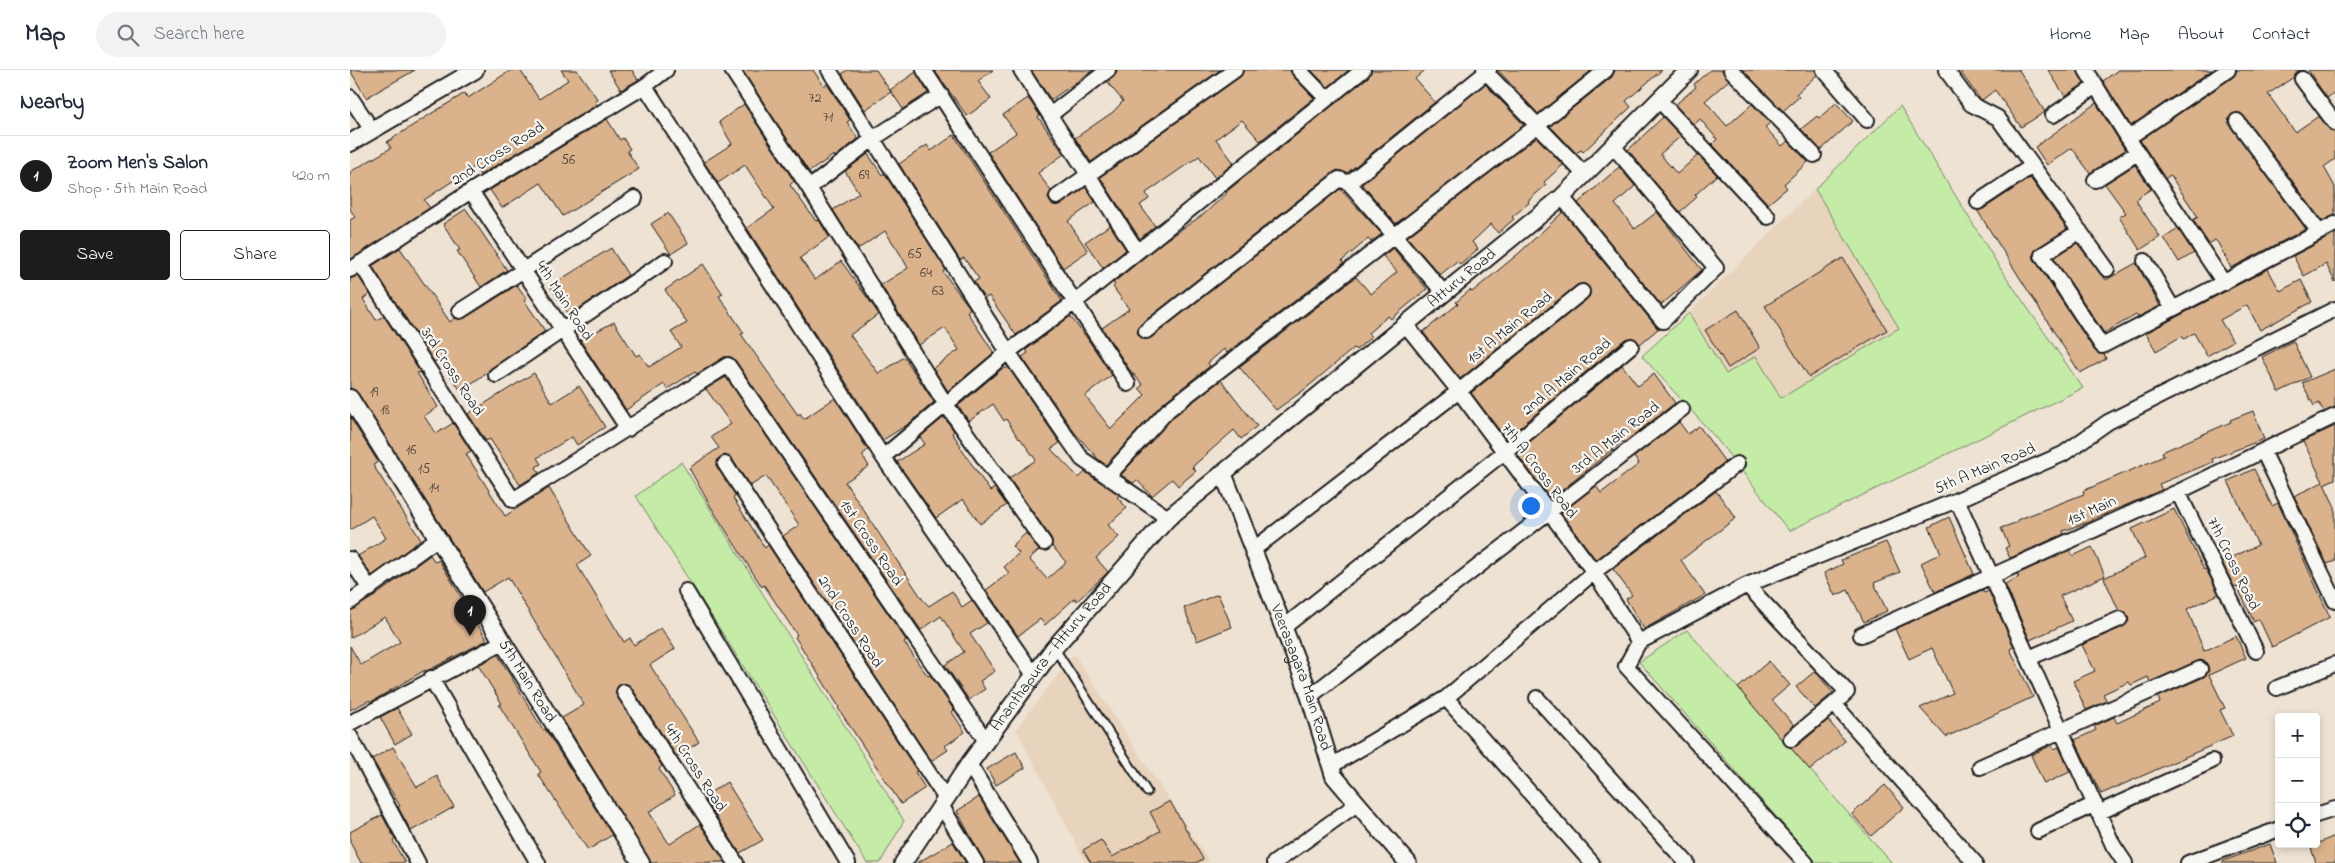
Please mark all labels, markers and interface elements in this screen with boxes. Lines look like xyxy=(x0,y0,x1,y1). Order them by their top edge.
search box xyxy=(96,12,446,57)
text: Map xyxy=(25,17,66,52)
icon: search xyxy=(114,21,142,49)
text: Search here xyxy=(154,21,245,48)
text: Home xyxy=(2050,22,2091,48)
text: Map xyxy=(2119,22,2150,48)
text: About xyxy=(2178,22,2224,48)
text: Contact xyxy=(2252,22,2310,48)
text: Nearby xyxy=(20,88,84,118)
house number: 72 xyxy=(809,88,821,109)
house number: 71 xyxy=(823,107,834,128)
street label: 2nd Cross Road xyxy=(447,116,549,192)
text: Zoom Men's Salon xyxy=(67,150,208,177)
house number: 56 xyxy=(561,150,575,171)
text: 1 xyxy=(33,164,39,188)
text: 420 m xyxy=(292,164,330,188)
house number: 69 xyxy=(859,165,870,186)
text: Shop · 5th Main Road xyxy=(67,177,207,201)
button: Save xyxy=(20,230,170,280)
button: Share xyxy=(180,230,330,280)
street label: Atturu Road xyxy=(1422,243,1502,314)
house number: 65 xyxy=(908,244,922,265)
street label: 4th Main Road xyxy=(529,256,599,346)
house number: 64 xyxy=(920,263,932,284)
house number: 63 xyxy=(932,281,944,302)
street label: 1st A Main Road xyxy=(1462,286,1558,370)
street label: 3rd Cross Road xyxy=(414,323,490,421)
street label: 2nd A Main Road xyxy=(1517,332,1617,422)
house number: 19 xyxy=(370,382,379,403)
street label: 3rd A Main Road xyxy=(1567,396,1665,480)
house number: 18 xyxy=(380,400,390,421)
street label: 7th A Cross Road xyxy=(1495,418,1583,524)
street label: 5th A Main Road xyxy=(1931,437,2039,501)
house number: 16 xyxy=(406,440,416,461)
house number: 15 xyxy=(418,459,430,480)
house number: 14 xyxy=(429,478,439,499)
street label: 1st Main xyxy=(2063,489,2121,532)
your location xyxy=(1518,493,1544,519)
street label: 1st Cross Road xyxy=(833,495,909,591)
street label: 7th Cross Road xyxy=(2200,513,2266,615)
street label: 2nd Cross Road xyxy=(811,571,889,673)
street label: Ananthapura - Atturu Road xyxy=(985,577,1118,736)
pin: 1 xyxy=(454,595,486,636)
street label: Veerasagara Main Road xyxy=(1263,600,1338,754)
street label: 5th Main Road xyxy=(492,635,562,727)
map controls xyxy=(2275,713,2320,848)
button: + xyxy=(2275,713,2320,758)
street label: 4th Cross Road xyxy=(658,719,732,817)
button: − xyxy=(2275,758,2320,803)
button: locate xyxy=(2275,803,2320,848)

